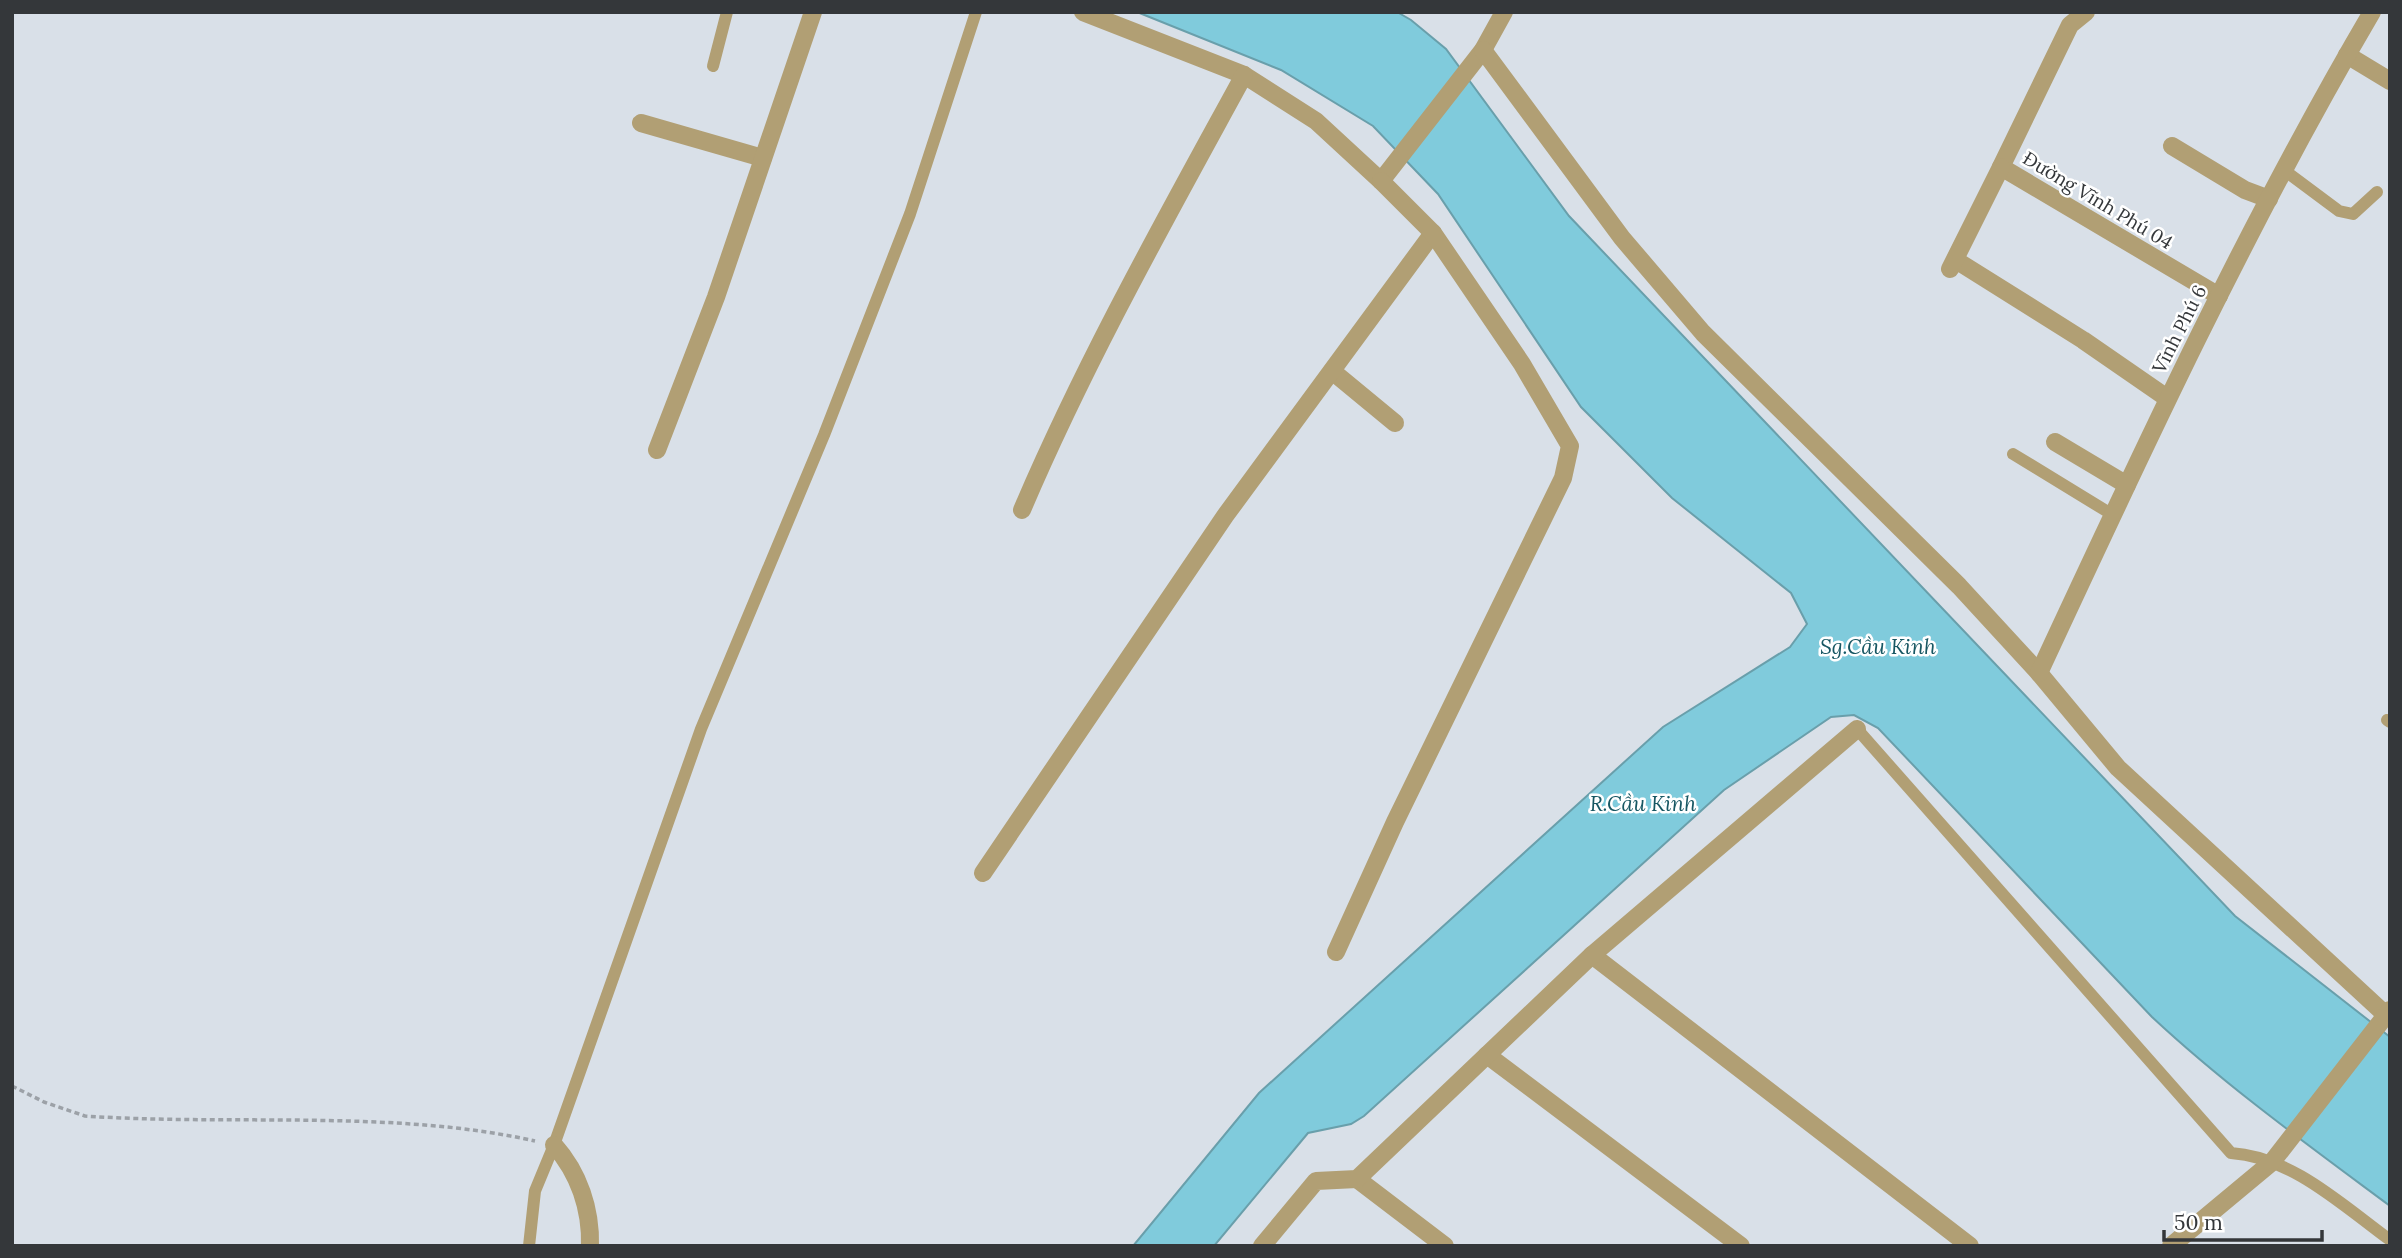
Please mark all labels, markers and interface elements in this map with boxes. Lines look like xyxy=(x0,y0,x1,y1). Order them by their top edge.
street label: Đường Vĩnh Phú 04 xyxy=(2019,146,2177,254)
street label: Vĩnh Phú 6 xyxy=(2146,281,2211,378)
water label: Sg.Cầu Kinh xyxy=(1820,633,1936,660)
water label: R.Cầu Kinh xyxy=(1590,790,1696,817)
scale bar xyxy=(2164,1198,2322,1242)
text: 50 m xyxy=(2174,1209,2223,1236)

